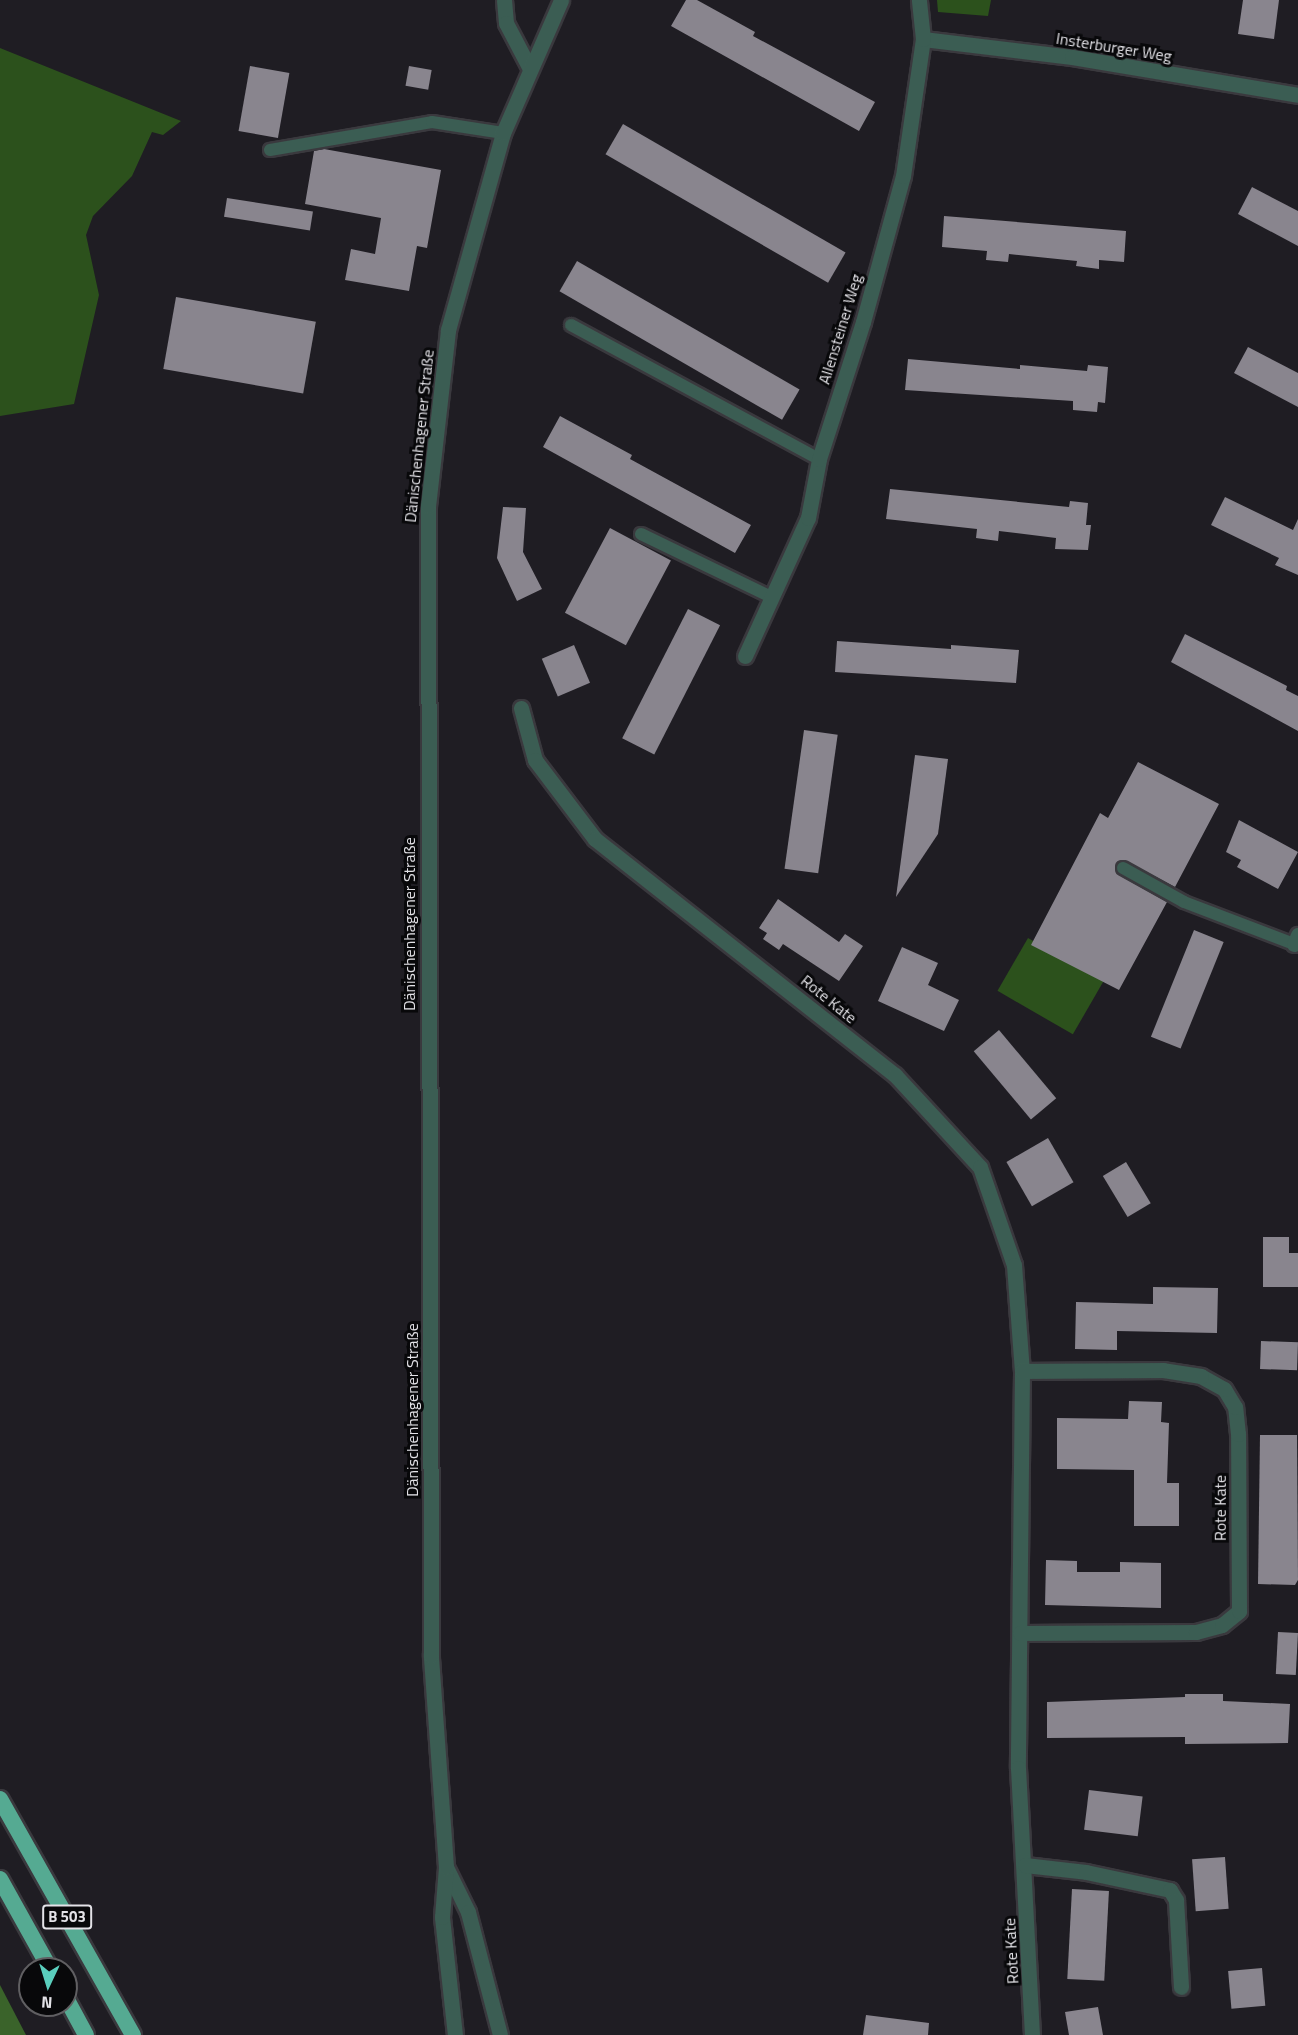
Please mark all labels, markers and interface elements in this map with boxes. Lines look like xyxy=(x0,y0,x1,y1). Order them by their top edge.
street label: Insterburger Weg xyxy=(1055,28,1173,66)
street label: Allensteiner Weg xyxy=(814,272,866,386)
street label: Dänischenhagener Straße xyxy=(400,349,438,523)
street label: Dänischenhagener Straße xyxy=(399,837,419,1011)
street label: Rote Kate xyxy=(797,971,861,1027)
street label: Dänischenhagener Straße xyxy=(402,1323,422,1497)
street label: Rote Kate xyxy=(1210,1475,1230,1541)
road number: B 503 xyxy=(42,1905,92,1929)
street label: Rote Kate xyxy=(1000,1917,1022,1985)
north arrow xyxy=(18,1957,78,2017)
text: N xyxy=(41,1991,53,2015)

